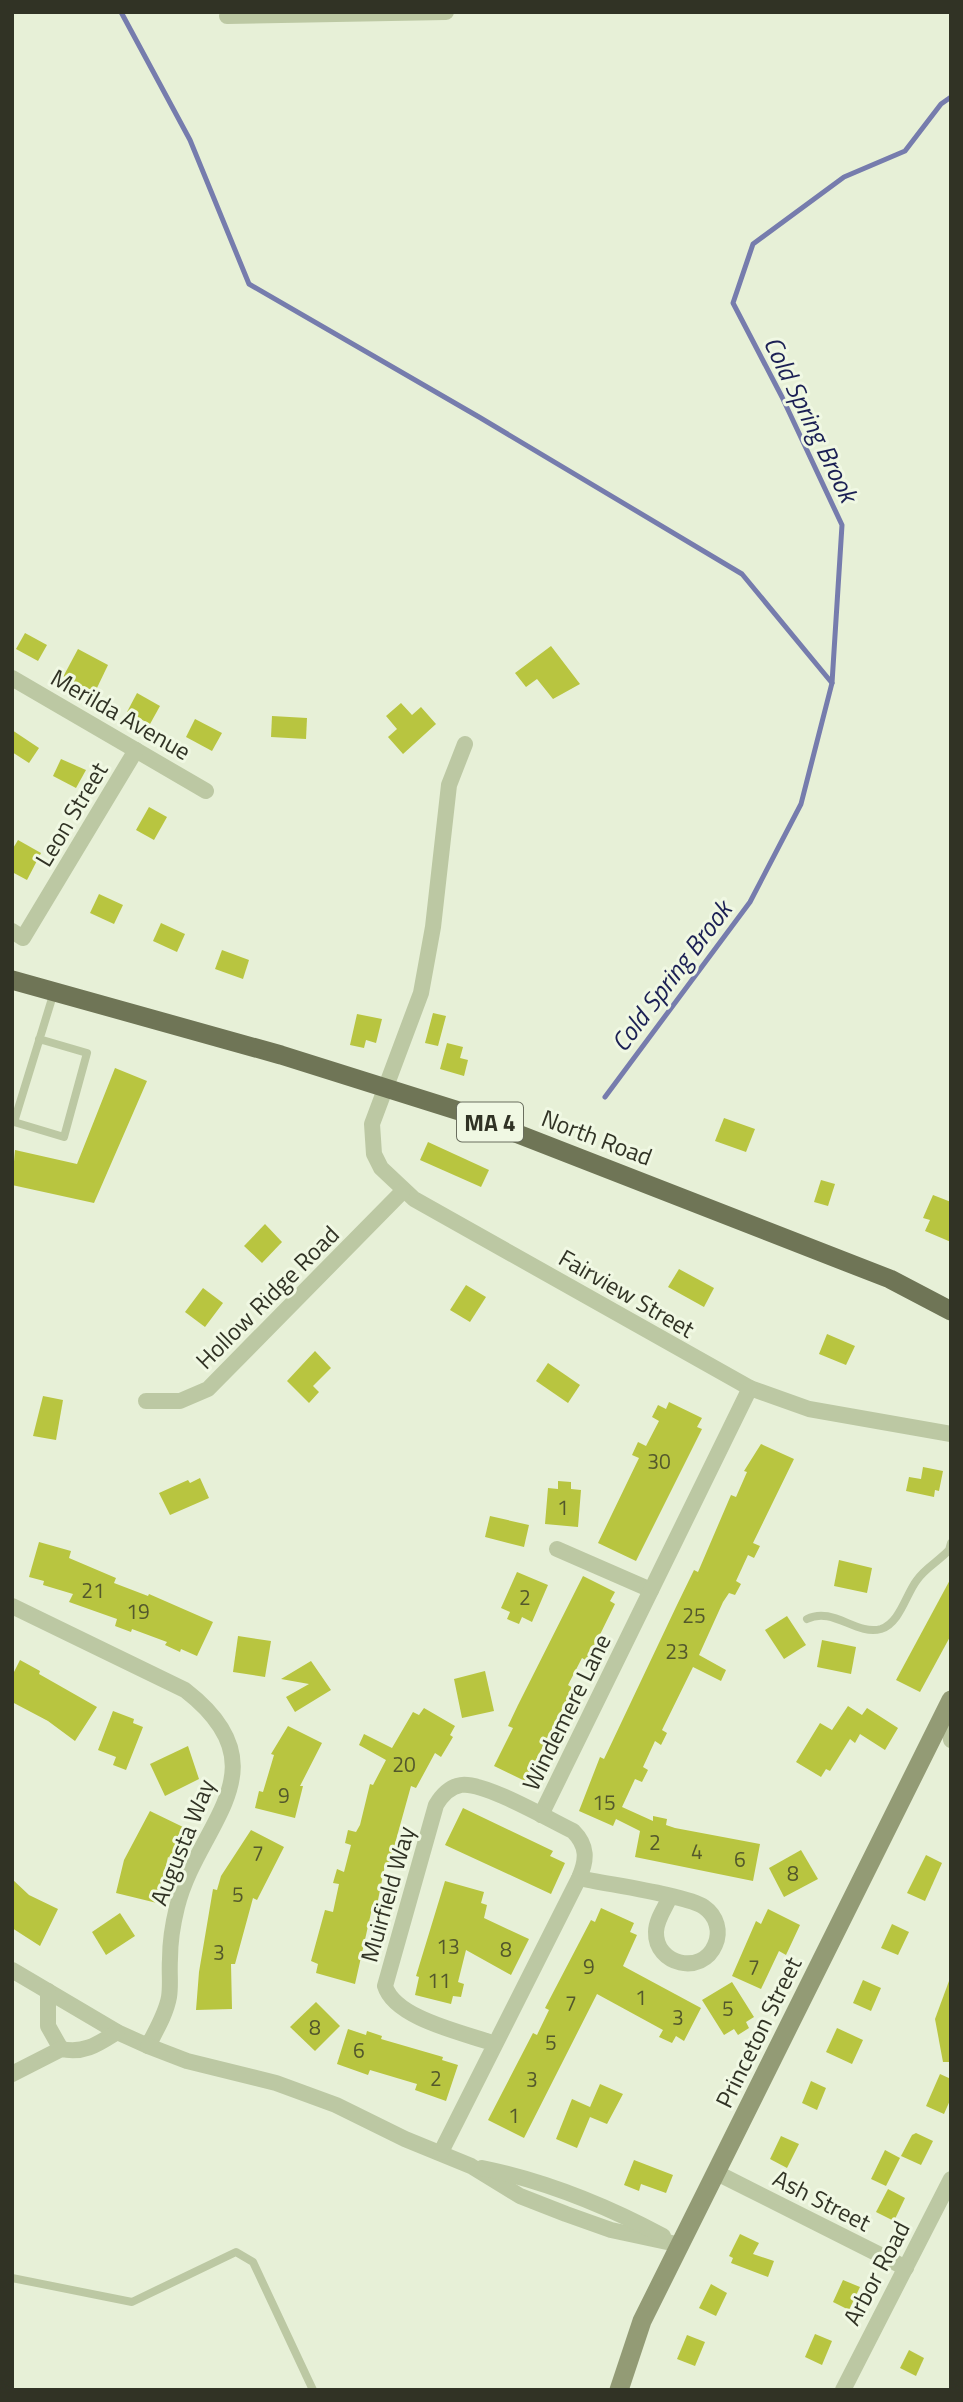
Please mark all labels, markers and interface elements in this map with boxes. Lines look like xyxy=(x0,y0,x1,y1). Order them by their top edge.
water label: Cold Spring Brook xyxy=(754,329,870,512)
street label: Merilda Avenue xyxy=(44,659,198,769)
street label: Leon Street xyxy=(26,754,117,873)
water label: Cold Spring Brook xyxy=(601,889,743,1060)
street label: North Road xyxy=(537,1099,657,1175)
road number: MA 4 xyxy=(457,1102,523,1142)
street label: Hollow Ridge Road xyxy=(187,1217,347,1377)
street label: Fairview Street xyxy=(552,1239,702,1347)
house number: 30 xyxy=(647,1445,671,1477)
house number: 1 xyxy=(557,1491,569,1523)
house number: 21 xyxy=(81,1574,105,1606)
house number: 2 xyxy=(519,1581,531,1613)
house number: 19 xyxy=(126,1595,150,1627)
house number: 25 xyxy=(682,1599,706,1631)
street label: Windemere Lane xyxy=(512,1628,620,1796)
house number: 23 xyxy=(665,1635,689,1667)
house number: 20 xyxy=(392,1748,416,1780)
street label: Augusta Way xyxy=(140,1773,224,1911)
house number: 9 xyxy=(278,1779,290,1811)
house number: 15 xyxy=(592,1786,616,1818)
street label: Muirfield Way xyxy=(350,1822,424,1966)
house number: 2 xyxy=(649,1826,661,1858)
house number: 4 xyxy=(691,1835,703,1867)
house number: 7 xyxy=(252,1837,264,1869)
house number: 6 xyxy=(734,1843,746,1875)
house number: 8 xyxy=(787,1857,799,1889)
house number: 5 xyxy=(232,1878,244,1910)
house number: 13 xyxy=(436,1930,460,1962)
house number: 8 xyxy=(500,1933,512,1965)
house number: 3 xyxy=(213,1936,225,1968)
house number: 9 xyxy=(583,1950,595,1982)
street label: Princeton Street xyxy=(706,1950,810,2114)
house number: 7 xyxy=(748,1951,760,1983)
house number: 11 xyxy=(427,1964,451,1996)
house number: 1 xyxy=(635,1981,647,2013)
house number: 7 xyxy=(565,1987,577,2019)
house number: 5 xyxy=(722,1992,734,2024)
house number: 3 xyxy=(672,2001,684,2033)
house number: 8 xyxy=(309,2011,321,2043)
house number: 5 xyxy=(545,2026,557,2058)
house number: 6 xyxy=(353,2034,365,2066)
house number: 2 xyxy=(430,2062,442,2094)
house number: 3 xyxy=(526,2063,538,2095)
house number: 1 xyxy=(508,2099,520,2131)
street label: Ash Street xyxy=(767,2160,878,2240)
street label: Arbor Road xyxy=(833,2214,919,2332)

